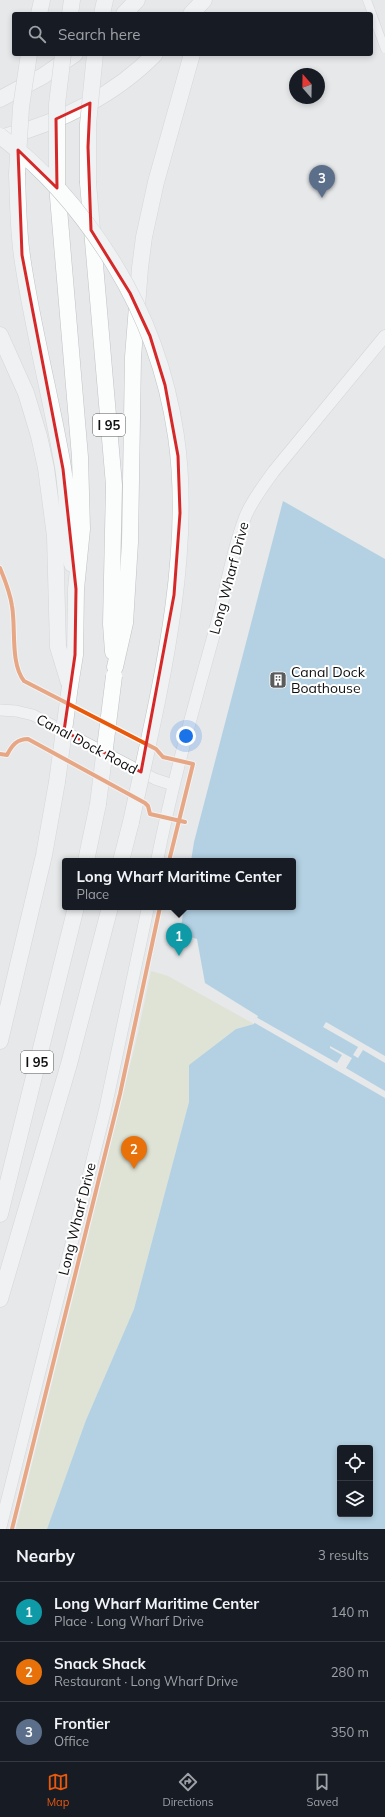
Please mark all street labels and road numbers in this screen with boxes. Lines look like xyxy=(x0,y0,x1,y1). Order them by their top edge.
road number: I 95 xyxy=(93,414,125,436)
street label: Long Wharf Drive xyxy=(205,520,253,636)
street label: Canal Dock Road xyxy=(33,710,141,778)
road number: I 95 xyxy=(21,1051,53,1073)
street label: Long Wharf Drive xyxy=(54,1161,100,1277)

